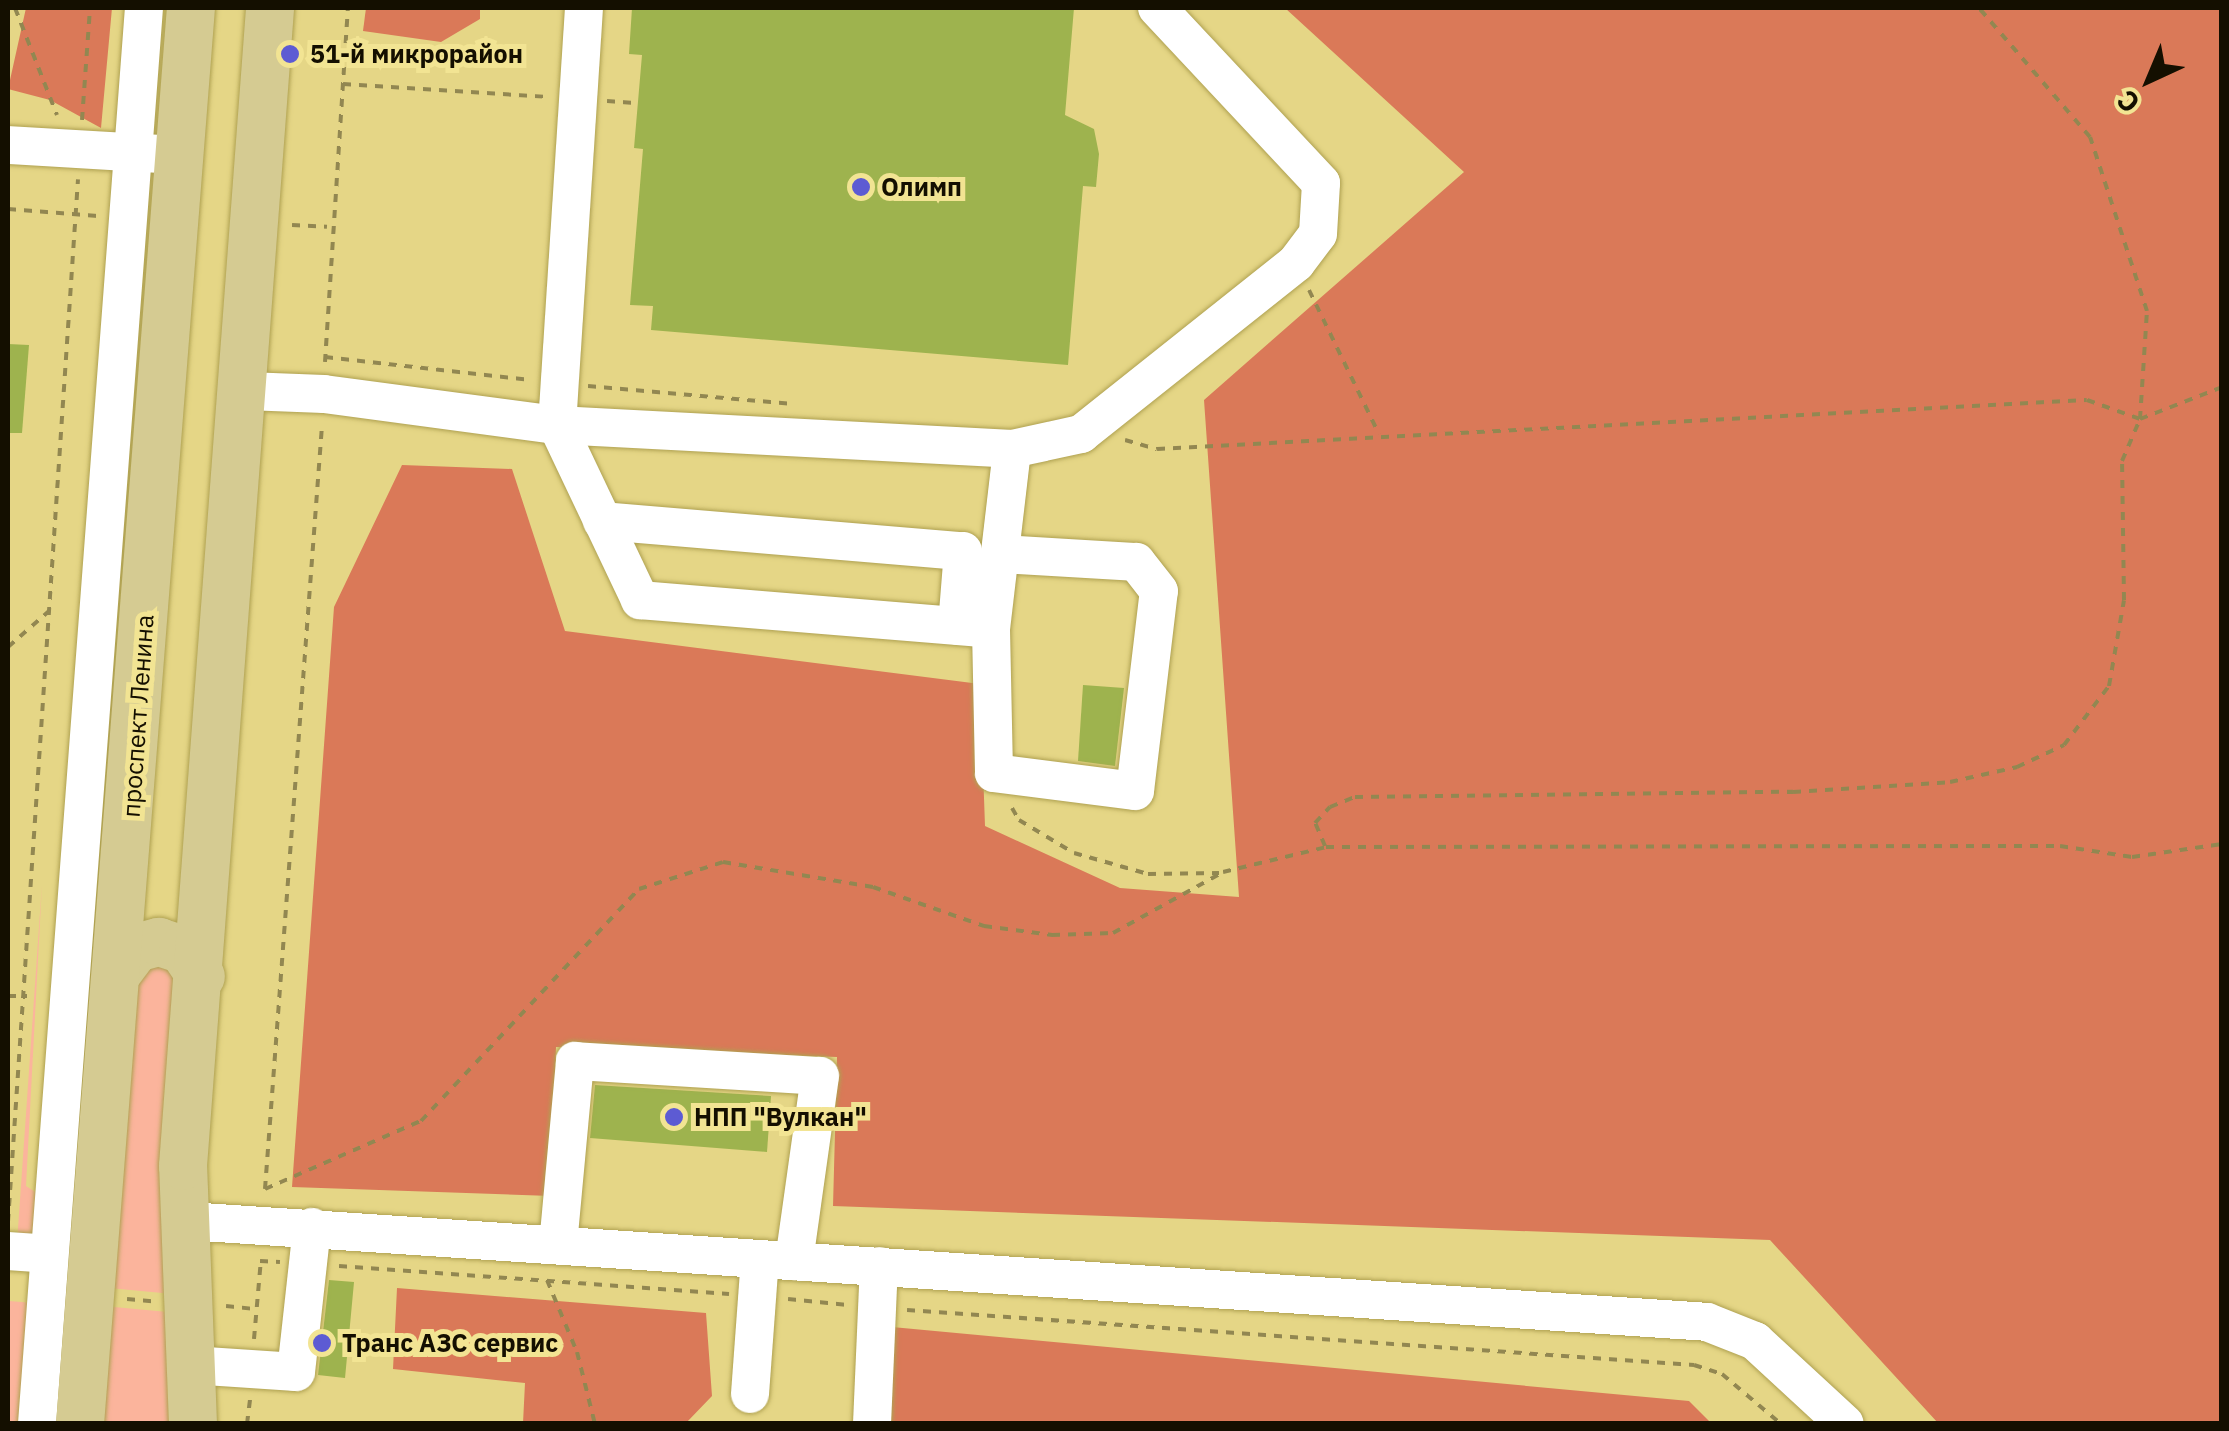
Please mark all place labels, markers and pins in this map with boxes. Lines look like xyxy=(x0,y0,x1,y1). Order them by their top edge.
place label: 51-й микрорайон xyxy=(310,39,523,69)
marker: 51-й микрорайон xyxy=(279,43,301,65)
place label: Олимп xyxy=(881,172,962,202)
marker: Олимп xyxy=(850,176,872,198)
place label: НПП "Вулкан" xyxy=(694,1102,867,1132)
marker: НПП "Вулкан" xyxy=(663,1106,685,1128)
place label: Транс АЗС сервис xyxy=(342,1328,558,1358)
marker: Транс АЗС сервис xyxy=(311,1332,333,1354)

